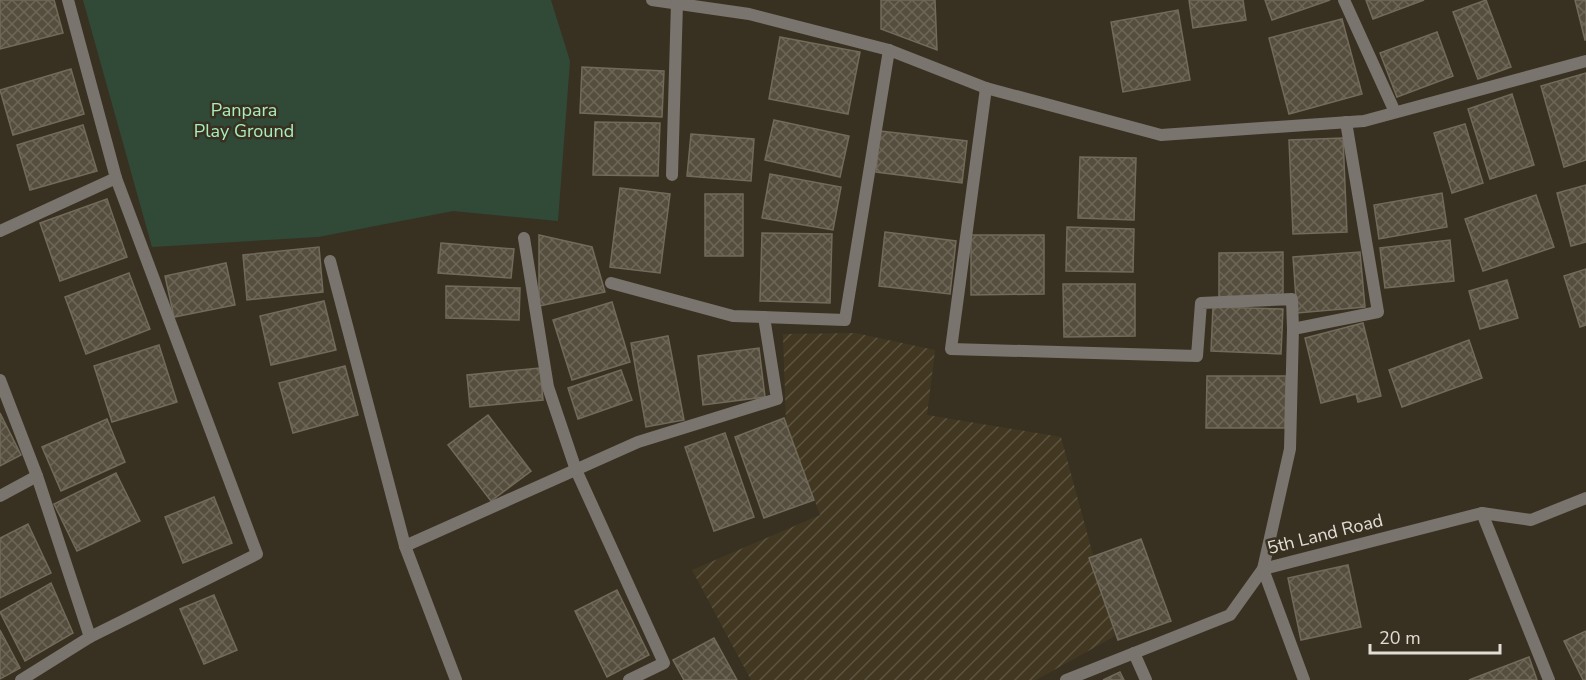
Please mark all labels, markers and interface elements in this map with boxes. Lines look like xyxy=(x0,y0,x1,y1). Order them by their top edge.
park label: Panpara Play Ground xyxy=(194,98,294,143)
street label: 5th Land Road xyxy=(1265,508,1385,560)
scale bar xyxy=(1370,617,1500,655)
text: 20 m xyxy=(1379,626,1421,650)

